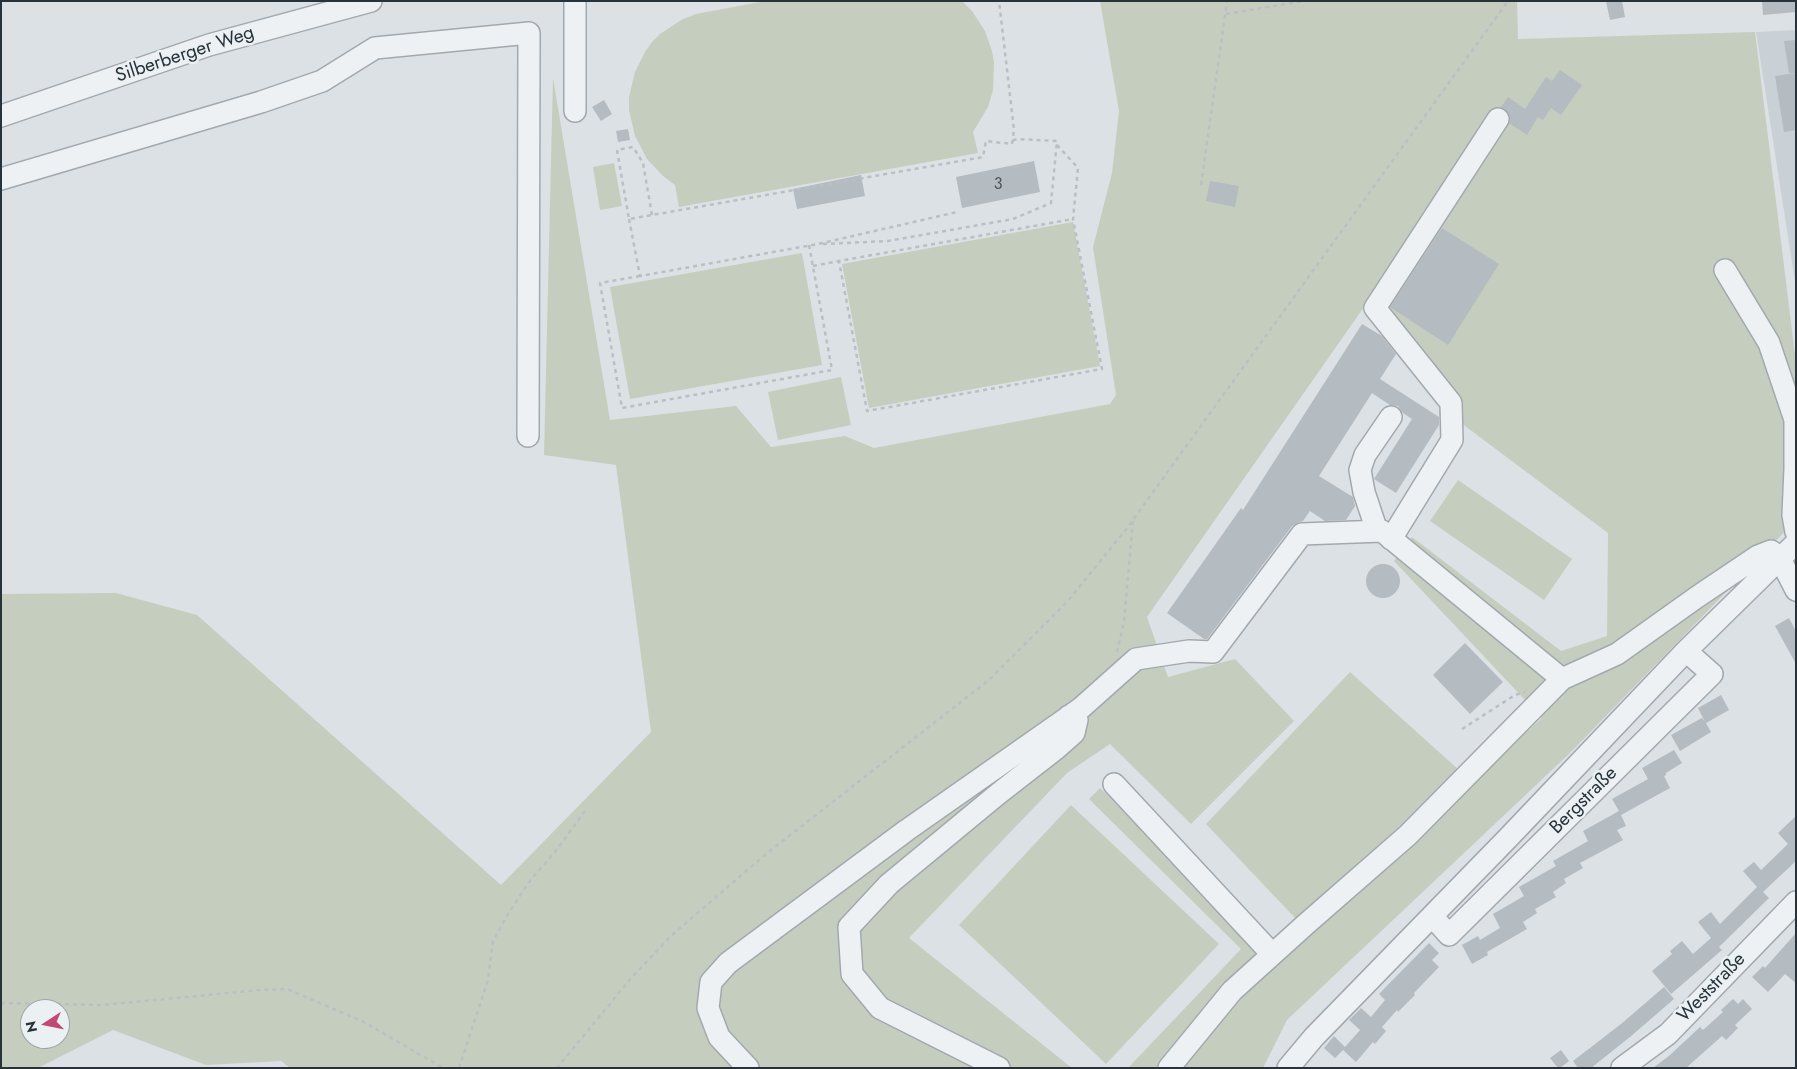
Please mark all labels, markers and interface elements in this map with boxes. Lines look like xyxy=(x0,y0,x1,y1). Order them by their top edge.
street label: Silberberger Weg xyxy=(113,22,257,88)
house number: 3 xyxy=(994,175,1002,195)
street label: Bergstraße xyxy=(1546,763,1622,839)
street label: Weststraße xyxy=(1673,949,1751,1027)
north arrow xyxy=(20,999,70,1049)
text: N xyxy=(20,1019,42,1034)

